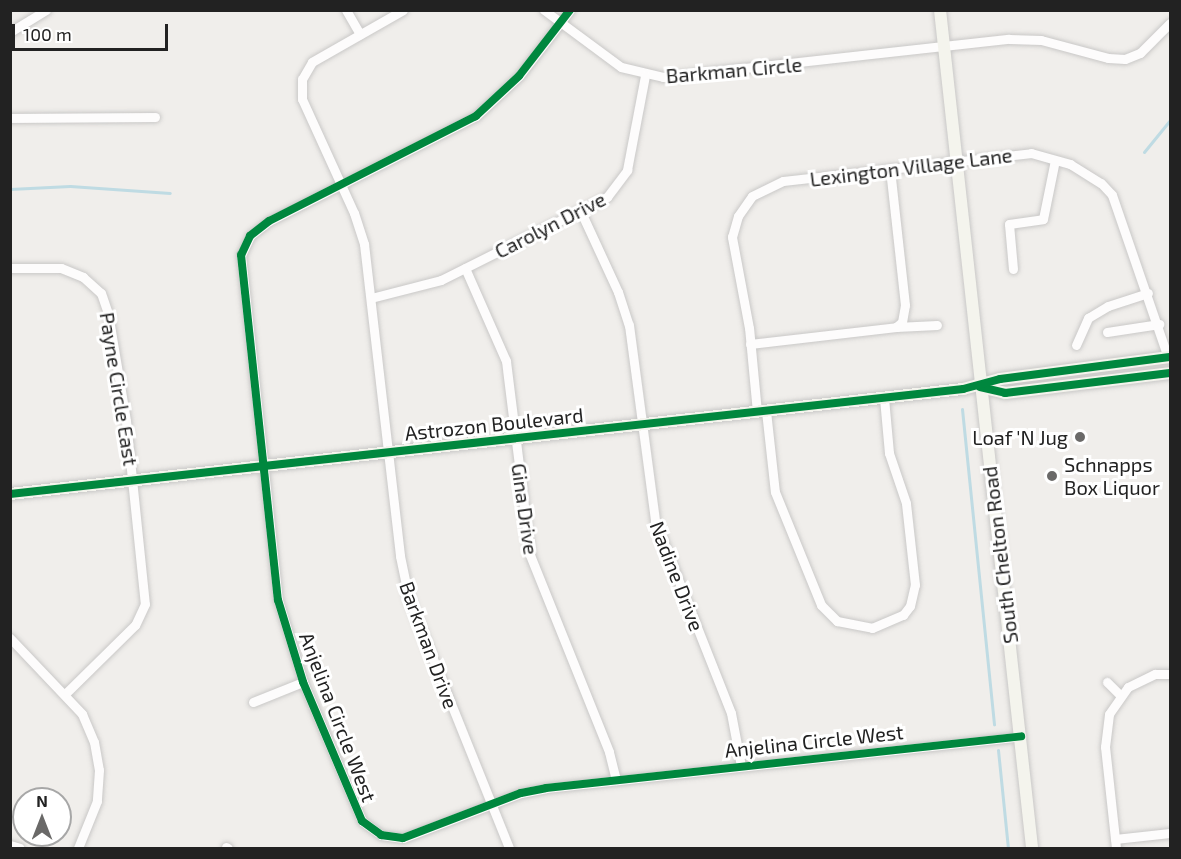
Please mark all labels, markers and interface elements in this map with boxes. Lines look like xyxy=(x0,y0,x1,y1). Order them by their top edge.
scale bar xyxy=(15,12,171,50)
text: 100 m xyxy=(23,23,72,45)
street label: Barkman Circle xyxy=(665,52,803,88)
street label: Lexington Village Lane xyxy=(808,143,1014,191)
street label: Carolyn Drive xyxy=(491,187,609,263)
street label: Payne Circle East xyxy=(95,311,143,467)
street label: Astrozon Boulevard xyxy=(403,403,585,445)
place label: Loaf 'N Jug xyxy=(971,425,1068,449)
marker: Loaf 'N Jug xyxy=(1073,430,1087,444)
place label: Schnapps Box Liquor xyxy=(1064,452,1160,499)
street label: Gina Drive xyxy=(507,462,543,556)
street label: South Chelton Road xyxy=(977,465,1023,645)
marker: Schnapps Box Liquor xyxy=(1045,469,1059,483)
street label: Nadine Drive xyxy=(645,518,709,634)
street label: Barkman Drive xyxy=(395,578,463,712)
street label: Anjelina Circle West xyxy=(295,629,381,805)
street label: Anjelina Circle West xyxy=(723,720,905,762)
north arrow xyxy=(12,787,72,847)
text: N xyxy=(36,791,48,810)

